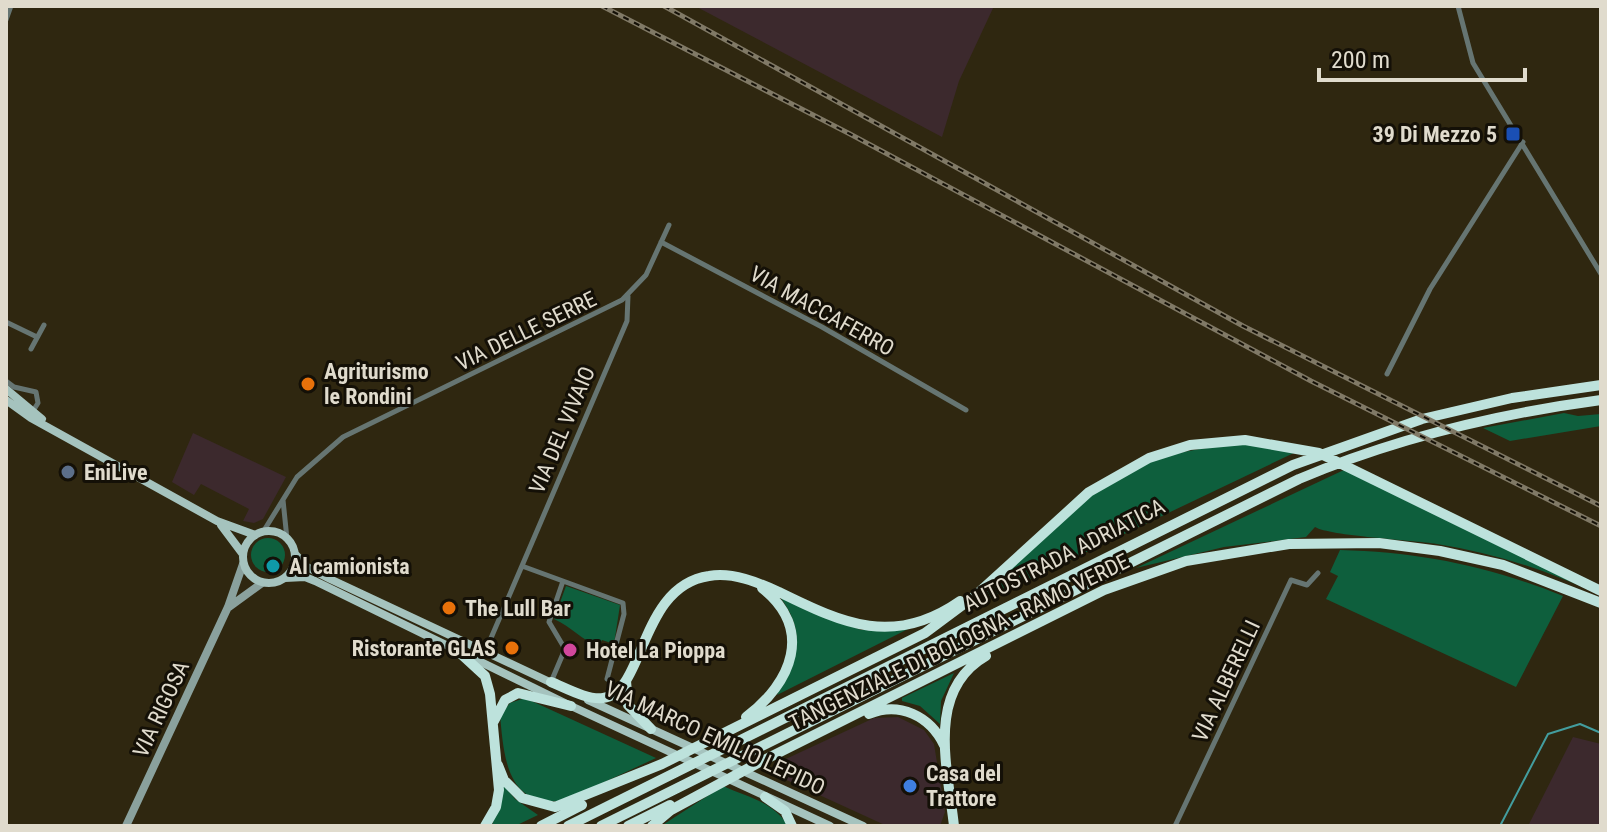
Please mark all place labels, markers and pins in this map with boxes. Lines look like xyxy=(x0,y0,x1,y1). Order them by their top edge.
place label: 39 Di Mezzo 5 xyxy=(1373,122,1497,147)
marker: 39 Di Mezzo 5 xyxy=(1504,125,1522,143)
place label: Agriturismo le Rondini xyxy=(324,359,429,409)
marker: Agriturismo le Rondini xyxy=(299,375,317,393)
place label: EniLive xyxy=(84,460,148,485)
marker: EniLive xyxy=(59,463,77,481)
place label: Al camionista xyxy=(289,554,410,579)
marker: Al camionista xyxy=(264,557,282,575)
place label: The Lull Bar xyxy=(465,596,571,621)
marker: The Lull Bar xyxy=(440,599,458,617)
place label: Ristorante GLAS xyxy=(352,636,496,661)
place label: Hotel La Pioppa xyxy=(586,638,725,663)
marker: Ristorante GLAS xyxy=(503,639,521,657)
marker: Hotel La Pioppa xyxy=(561,641,579,659)
place label: Casa del Trattore xyxy=(926,761,1001,811)
marker: Casa del Trattore xyxy=(901,777,919,795)

